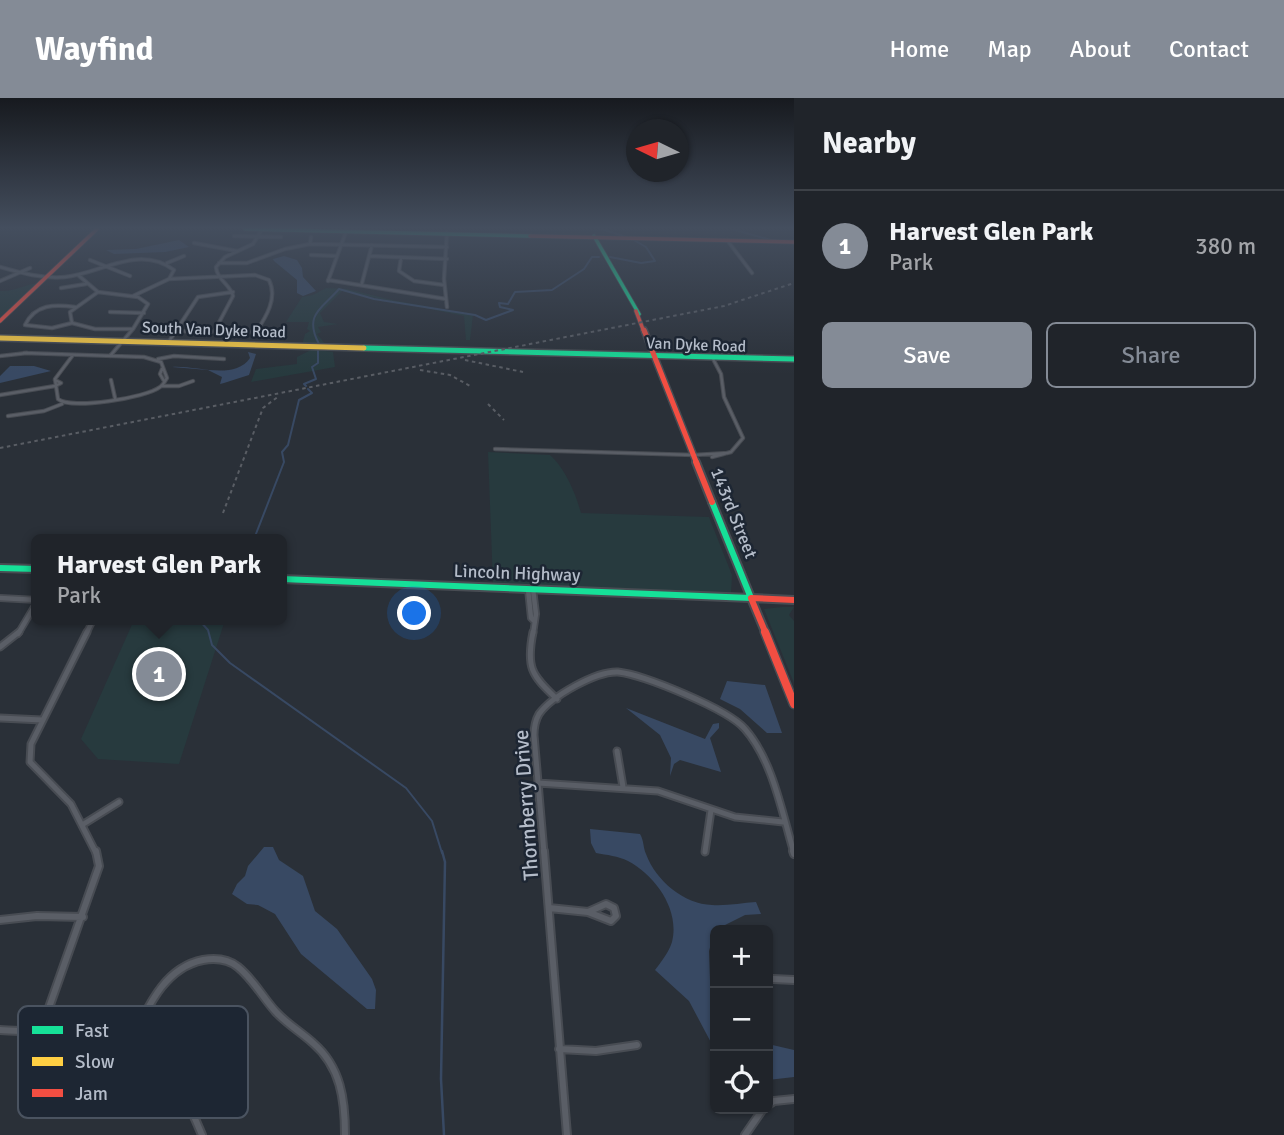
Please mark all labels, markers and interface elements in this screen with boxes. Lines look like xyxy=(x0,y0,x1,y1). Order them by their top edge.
text: Wayfind xyxy=(35,29,154,70)
text: Home xyxy=(889,34,949,64)
text: Map xyxy=(987,34,1032,64)
text: About xyxy=(1070,34,1131,64)
text: Contact xyxy=(1169,34,1249,64)
north arrow xyxy=(626,119,689,182)
text: Nearby xyxy=(822,125,916,162)
text: Harvest Glen Park xyxy=(889,216,1093,248)
text: 1 xyxy=(839,232,851,261)
text: 380 m xyxy=(1195,232,1256,261)
text: Park xyxy=(889,248,933,277)
street label: South Van Dyke Road xyxy=(142,317,286,343)
button: Save xyxy=(822,322,1032,388)
button: Share xyxy=(1046,322,1256,388)
street label: Van Dyke Road xyxy=(646,333,746,357)
street label: 143rd Street xyxy=(706,464,762,562)
popup xyxy=(31,534,287,625)
text: Harvest Glen Park xyxy=(57,549,261,581)
street label: Lincoln Highway xyxy=(453,560,581,586)
text: Park xyxy=(57,581,101,610)
your location xyxy=(397,596,431,630)
pin: 1 xyxy=(136,648,182,700)
street label: Thornberry Drive xyxy=(508,729,544,881)
map controls xyxy=(710,925,773,1114)
button: + xyxy=(710,925,773,988)
button: − xyxy=(710,988,773,1051)
legend xyxy=(18,1006,248,1118)
text: Fast xyxy=(75,1019,109,1043)
text: Slow xyxy=(75,1050,115,1074)
button: locate xyxy=(710,1051,773,1114)
text: Jam xyxy=(75,1082,108,1106)

